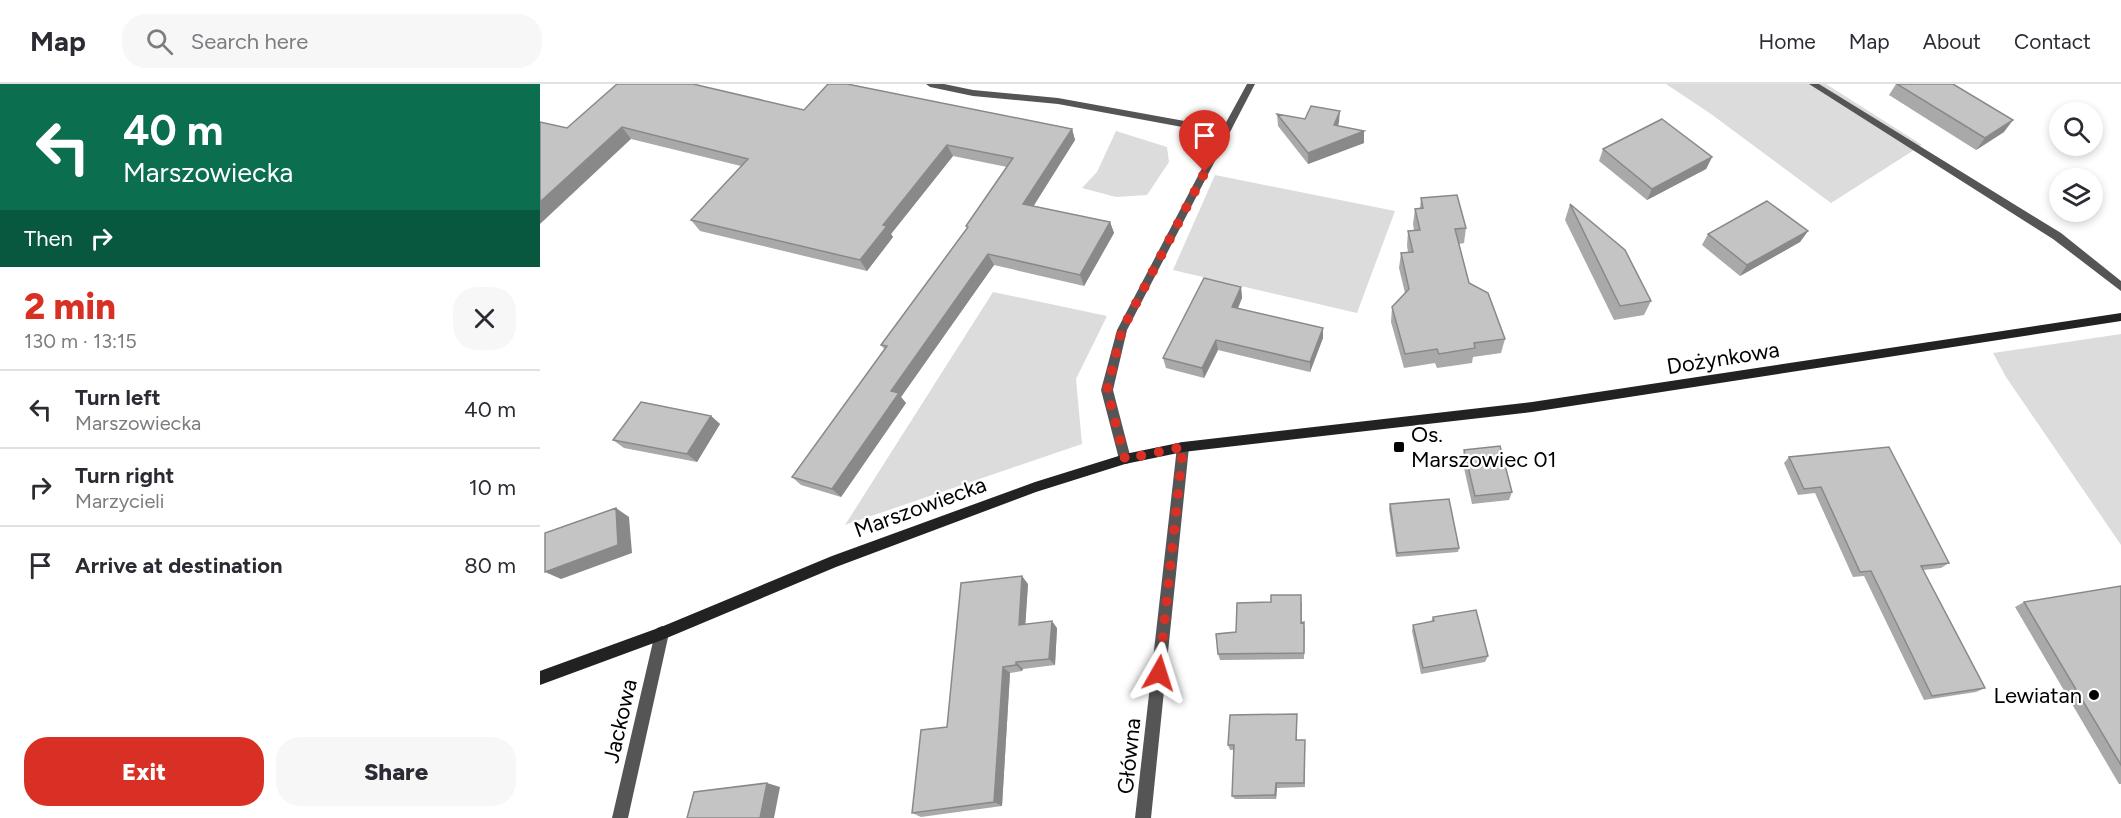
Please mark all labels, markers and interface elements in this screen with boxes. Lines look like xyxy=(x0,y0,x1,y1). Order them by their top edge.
search box xyxy=(122,14,542,68)
text: Map xyxy=(30,24,86,58)
icon: search xyxy=(143,25,176,58)
text: Search here xyxy=(191,28,308,55)
text: Home xyxy=(1759,29,1816,54)
text: Map xyxy=(1849,29,1890,54)
text: About xyxy=(1923,29,1981,54)
text: Contact xyxy=(2014,29,2091,54)
map controls xyxy=(2049,102,2103,222)
button: search xyxy=(2049,102,2103,156)
text: 40 m xyxy=(123,105,223,156)
icon: left xyxy=(24,108,102,186)
pin xyxy=(1179,110,1230,172)
icon: arrive xyxy=(1188,119,1221,152)
text: Marszowiecka xyxy=(123,156,293,189)
button: layers xyxy=(2049,168,2103,222)
icon: right xyxy=(85,222,118,255)
text: Then xyxy=(24,225,73,252)
text: 2 min xyxy=(24,285,116,328)
button: close xyxy=(453,287,516,350)
text: 130 m · 13:15 xyxy=(24,329,137,353)
street label: Dożynkowa xyxy=(1665,336,1781,380)
text: Turn left xyxy=(75,384,161,411)
icon: left xyxy=(24,393,57,426)
text: 40 m xyxy=(464,396,516,423)
text: Marszowiecka xyxy=(75,411,201,435)
place label: Os. Marszowiec 01 xyxy=(1411,421,1557,473)
marker: Os. Marszowiec 01 xyxy=(1392,440,1406,454)
text: Turn right xyxy=(75,462,174,489)
icon: right xyxy=(24,471,57,504)
street label: Marszowiecka xyxy=(850,471,990,543)
text: 10 m xyxy=(469,474,516,501)
text: Marzycieli xyxy=(75,489,164,513)
icon: arrive xyxy=(24,549,57,582)
text: Arrive at destination xyxy=(75,552,283,579)
text: 80 m xyxy=(464,552,516,579)
position arrow xyxy=(1127,641,1191,705)
street label: Jackowa xyxy=(597,676,643,766)
place label: Lewiatan xyxy=(1994,682,2082,709)
marker: Lewiatan xyxy=(2087,688,2101,702)
street label: Główna xyxy=(1112,717,1146,795)
button: Exit xyxy=(24,737,264,806)
button: Share xyxy=(276,737,516,806)

